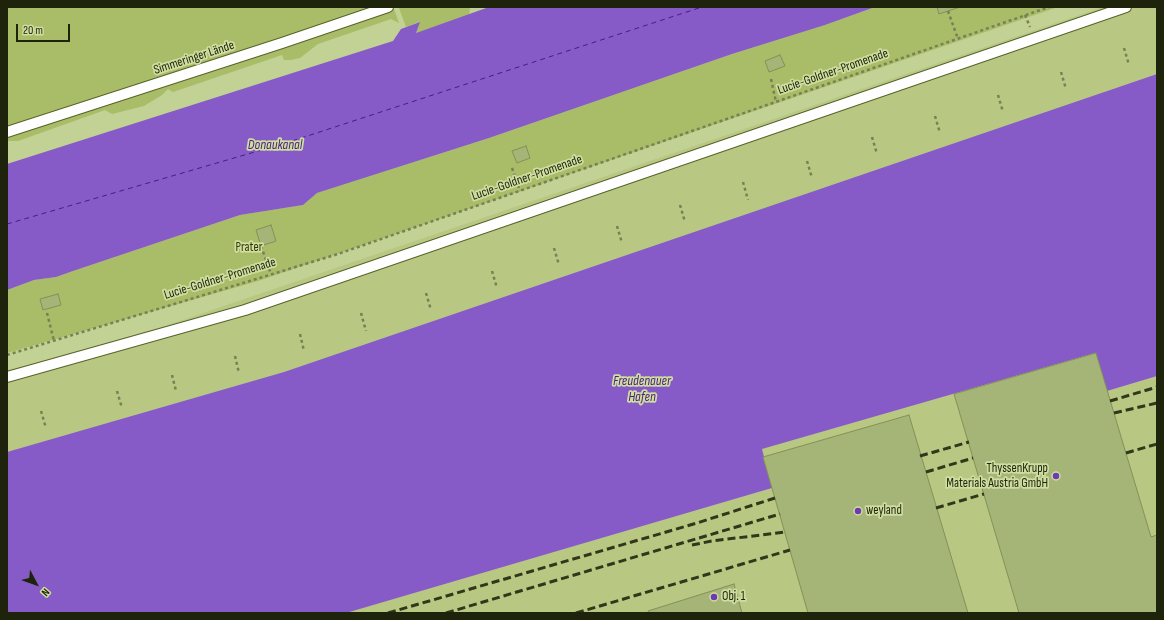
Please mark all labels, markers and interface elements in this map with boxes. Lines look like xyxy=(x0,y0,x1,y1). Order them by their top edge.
scale bar xyxy=(18,16,72,42)
text: 20 m xyxy=(23,23,43,38)
street label: Simmeringer Lände xyxy=(152,38,236,78)
street label: Lucie-Goldner-Promenade xyxy=(776,46,890,98)
water label: Donaukanal xyxy=(248,137,302,153)
street label: Lucie-Goldner-Promenade xyxy=(470,152,584,204)
park label: Prater xyxy=(236,240,262,256)
street label: Lucie-Goldner-Promenade xyxy=(162,255,278,303)
water label: Freudenauer Hafen xyxy=(613,373,671,406)
place label: ThyssenKrupp Materials Austria GmbH xyxy=(946,461,1048,492)
marker: ThyssenKrupp Materials Austria GmbH xyxy=(1051,471,1061,481)
place label: weyland xyxy=(866,503,902,519)
marker: weyland xyxy=(853,506,863,516)
north arrow xyxy=(16,564,56,604)
text: N xyxy=(39,586,52,599)
place label: Obj. 1 xyxy=(722,589,745,605)
marker: Obj. 1 xyxy=(709,592,719,602)

